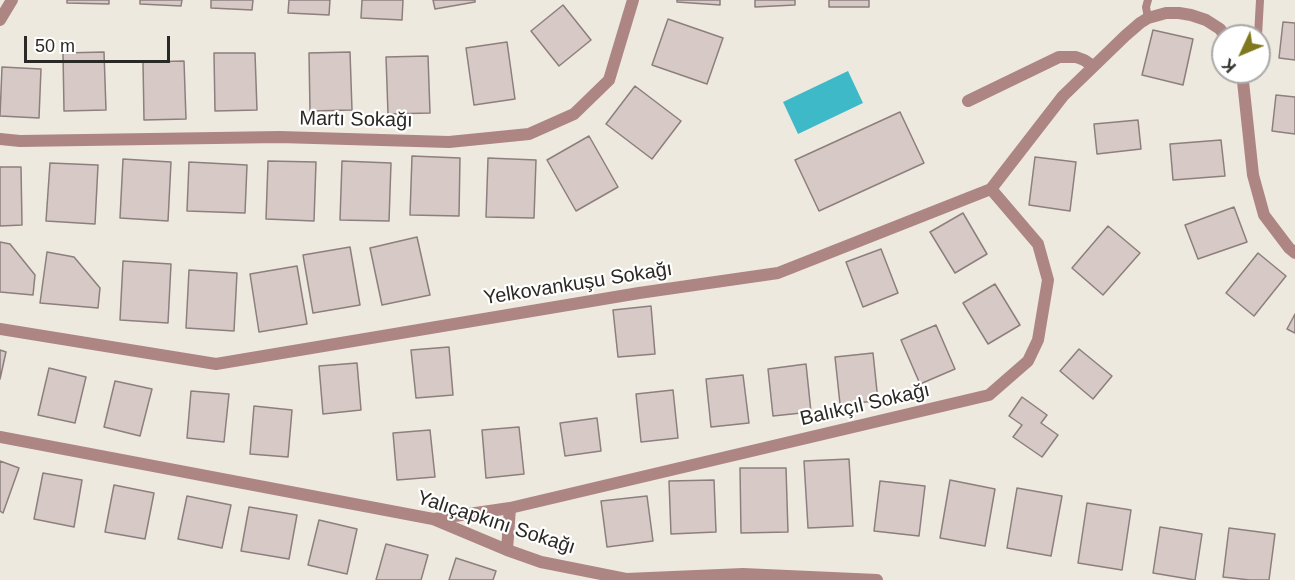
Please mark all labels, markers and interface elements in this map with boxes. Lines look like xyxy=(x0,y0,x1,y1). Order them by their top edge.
scale bar xyxy=(27,24,172,62)
north arrow xyxy=(1211,24,1271,84)
text: 50 m xyxy=(35,36,75,56)
text: K xyxy=(1219,55,1239,76)
street label: Martı Sokağı xyxy=(299,107,413,133)
street label: Yelkovankuşu Sokağı xyxy=(482,257,674,311)
street label: Balıkçıl Sokağı xyxy=(798,378,932,432)
street label: Yalıçapkını Sokağı xyxy=(414,486,578,560)

